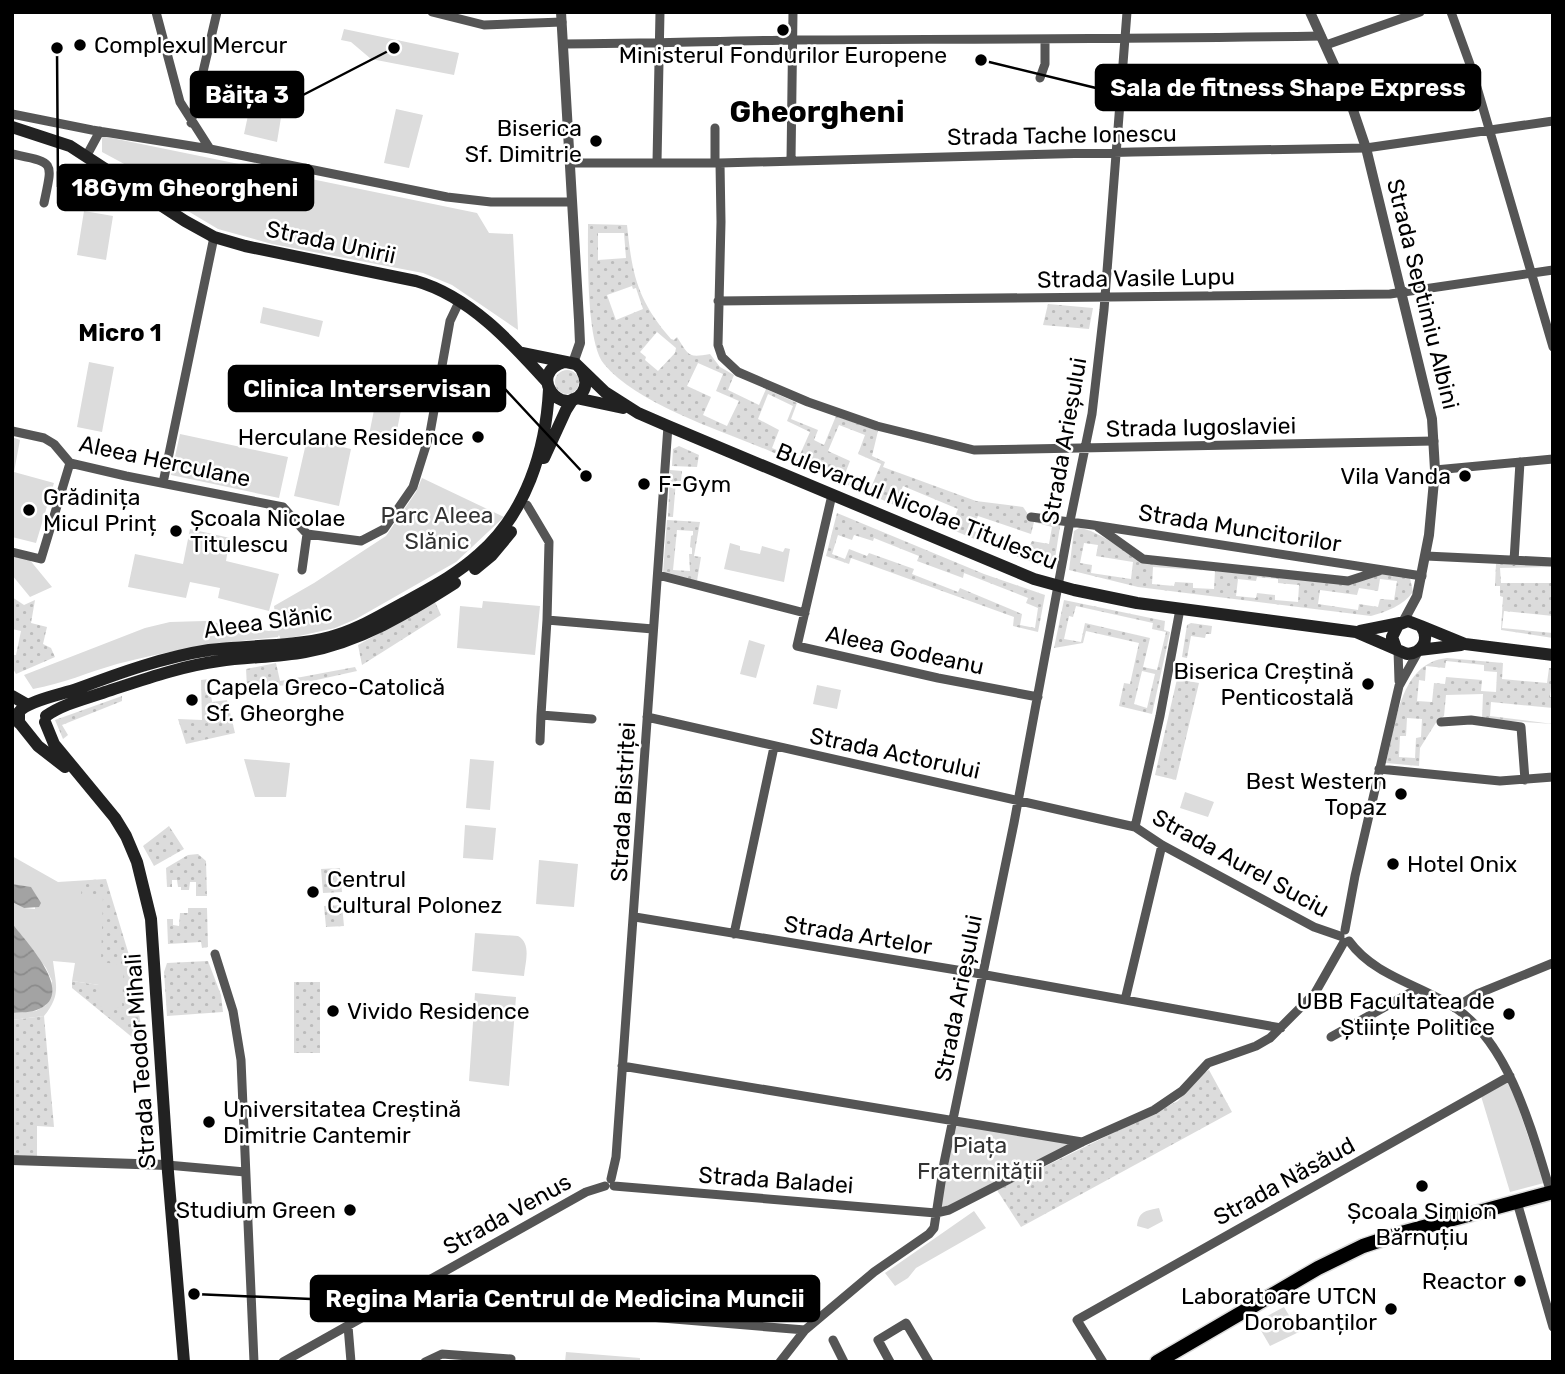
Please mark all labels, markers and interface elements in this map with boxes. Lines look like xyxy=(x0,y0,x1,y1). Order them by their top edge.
marker: Ministerul Fondurilor Europene xyxy=(775,22,791,38)
place label: Complexul Mercur xyxy=(94,31,288,59)
marker: Complexul Mercur xyxy=(72,37,88,53)
place label: Ministerul Fondurilor Europene xyxy=(619,41,947,69)
callout: Sala de fitness Shape Express xyxy=(1096,65,1480,110)
callout: Băița 3 xyxy=(191,72,303,117)
text: Sala de fitness Shape Express xyxy=(1110,74,1466,102)
text: Băița 3 xyxy=(205,81,289,109)
district label: Gheorgheni xyxy=(730,94,904,130)
place label: Biserica Sf. Dimitrie xyxy=(465,114,582,168)
street label: Strada Tache Ionescu xyxy=(947,119,1177,151)
marker: Biserica Sf. Dimitrie xyxy=(588,133,604,149)
callout: 18Gym Gheorgheni xyxy=(58,165,313,210)
text: 18Gym Gheorgheni xyxy=(72,174,298,202)
street label: Strada Septimiu Albini xyxy=(1381,176,1465,412)
street label: Strada Unirii xyxy=(264,215,398,269)
street label: Strada Vasile Lupu xyxy=(1037,262,1235,294)
district label: Micro 1 xyxy=(78,319,162,347)
street label: Strada Arieșului xyxy=(1036,355,1092,527)
callout: Clinica Interservisan xyxy=(229,366,505,411)
text: Clinica Interservisan xyxy=(243,375,491,403)
street label: Strada Iugoslaviei xyxy=(1106,411,1296,443)
place label: Herculane Residence xyxy=(238,423,464,451)
street label: Aleea Herculane xyxy=(77,429,253,493)
marker: Herculane Residence xyxy=(470,429,486,445)
street label: Bulevardul Nicolae Titulescu xyxy=(772,437,1062,575)
place label: Vila Vanda xyxy=(1340,462,1451,490)
marker: Vila Vanda xyxy=(1457,468,1473,484)
place label: F-Gym xyxy=(658,470,731,498)
marker: F-Gym xyxy=(636,476,652,492)
place label: Grădinița Micul Prinț xyxy=(43,483,156,537)
street label: Strada Muncitorilor xyxy=(1137,498,1344,558)
park label: Parc Aleea Slănic xyxy=(381,501,493,555)
marker: Grădinița Micul Prinț xyxy=(21,502,37,518)
place label: Școala Nicolae Titulescu xyxy=(190,504,345,558)
marker: Școala Nicolae Titulescu xyxy=(168,523,184,539)
street label: Aleea Slănic xyxy=(202,598,334,644)
street label: Aleea Godeanu xyxy=(823,620,987,680)
place label: Biserica Creștină Penticostală xyxy=(1174,657,1354,711)
place label: Capela Greco-Catolică Sf. Gheorghe xyxy=(206,673,445,727)
marker: Biserica Creștină Penticostală xyxy=(1360,676,1376,692)
marker: Capela Greco-Catolică Sf. Gheorghe xyxy=(184,692,200,708)
street label: Strada Bistriței xyxy=(605,721,641,883)
street label: Strada Actorului xyxy=(807,721,983,785)
place label: Best Western Topaz xyxy=(1246,767,1387,821)
marker: Best Western Topaz xyxy=(1393,786,1409,802)
street label: Strada Aurel Suciu xyxy=(1148,803,1334,923)
place label: Hotel Onix xyxy=(1407,850,1517,878)
marker: Hotel Onix xyxy=(1385,856,1401,872)
place label: Centrul Cultural Polonez xyxy=(327,865,502,919)
marker: Centrul Cultural Polonez xyxy=(305,884,321,900)
street label: Strada Artelor xyxy=(782,909,934,961)
street label: Strada Arieșului xyxy=(928,912,988,1084)
street label: Strada Teodor Mihali xyxy=(119,952,161,1170)
place label: UBB Facultatea de Științe Politice xyxy=(1297,987,1495,1041)
place label: Vivido Residence xyxy=(347,997,530,1025)
marker: Vivido Residence xyxy=(325,1003,341,1019)
marker: UBB Facultatea de Științe Politice xyxy=(1501,1006,1517,1022)
place label: Universitatea Creștină Dimitrie Cantemir xyxy=(223,1095,461,1149)
marker: Universitatea Creștină Dimitrie Cantemir xyxy=(201,1114,217,1130)
park label: Piața Fraternității xyxy=(917,1131,1043,1185)
street label: Strada Năsăud xyxy=(1208,1131,1360,1231)
street label: Strada Baladei xyxy=(698,1161,854,1199)
street label: Strada Venus xyxy=(438,1167,576,1261)
marker: Școala Simion Bărnuțiu xyxy=(1414,1178,1430,1194)
place label: Studium Green xyxy=(176,1196,336,1224)
place label: Școala Simion Bărnuțiu xyxy=(1347,1197,1497,1251)
marker: Studium Green xyxy=(342,1202,358,1218)
place label: Reactor xyxy=(1422,1267,1506,1295)
marker: Reactor xyxy=(1512,1273,1528,1289)
callout: Regina Maria Centrul de Medicina Muncii xyxy=(311,1276,819,1321)
place label: Laboratoare UTCN Dorobanților xyxy=(1181,1282,1377,1336)
text: Regina Maria Centrul de Medicina Muncii xyxy=(325,1285,805,1313)
marker: Laboratoare UTCN Dorobanților xyxy=(1383,1301,1399,1317)

